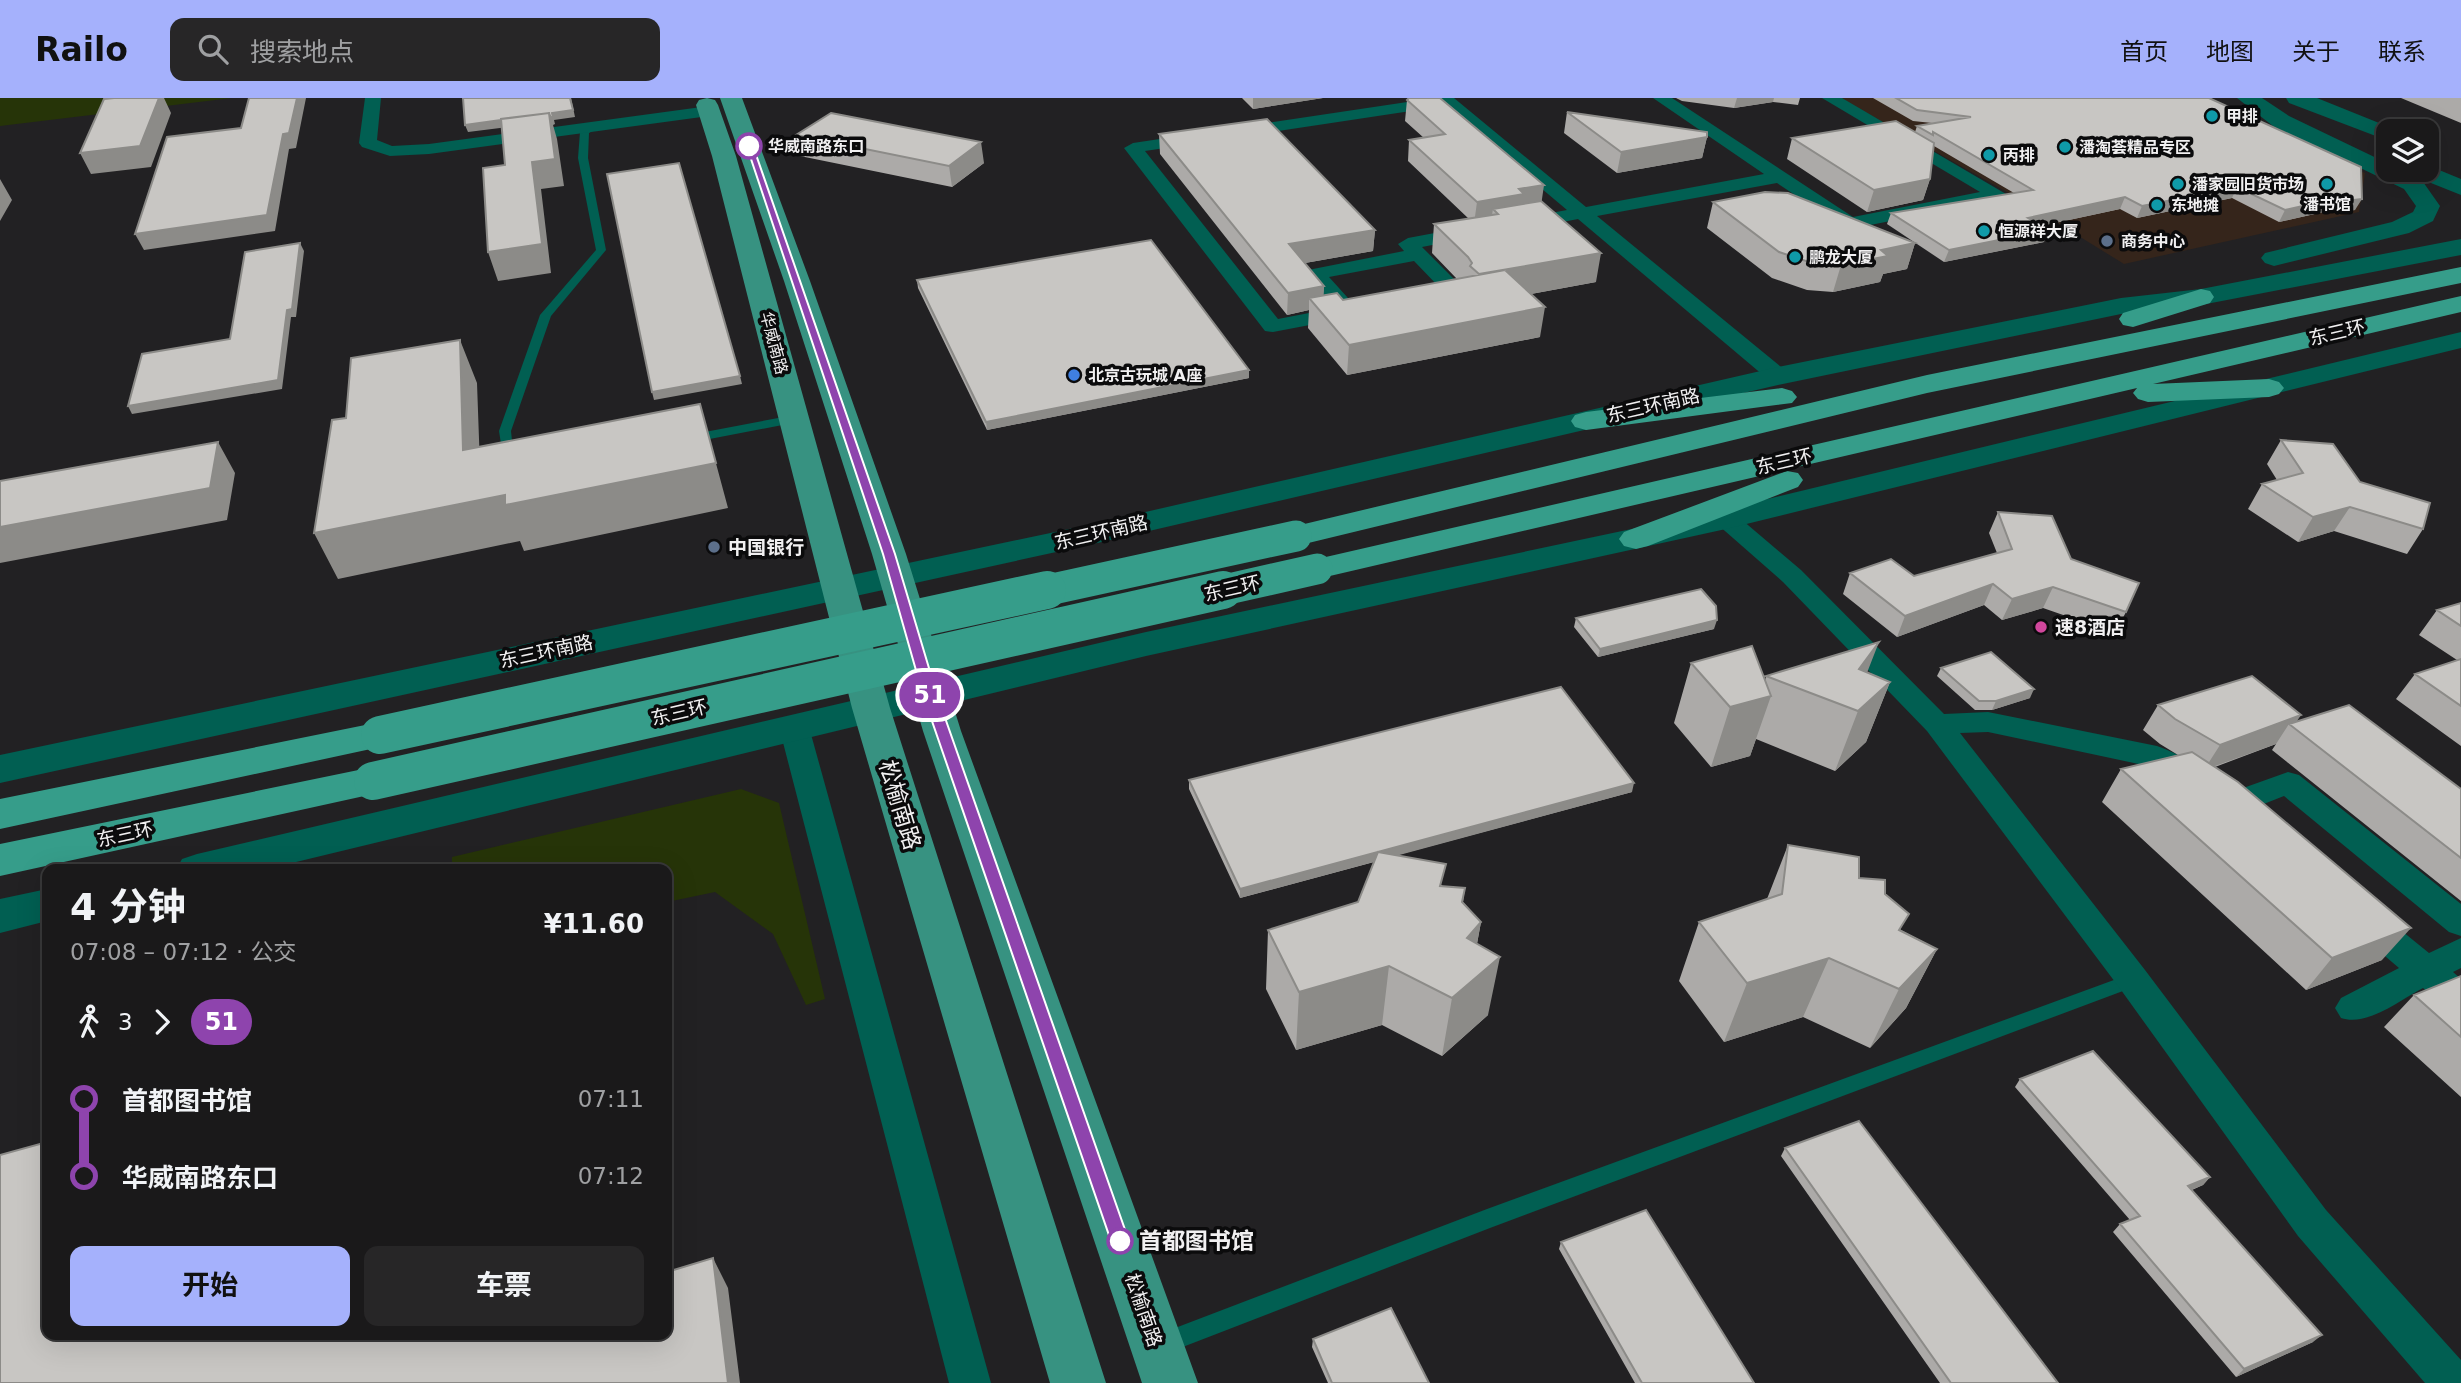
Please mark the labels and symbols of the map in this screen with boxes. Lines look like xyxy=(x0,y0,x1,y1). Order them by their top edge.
place label: 甲排 xyxy=(2226,107,2258,126)
marker: 甲排 xyxy=(2204,108,2220,124)
marker: 华威南路东口 xyxy=(736,133,762,159)
place label: 华威南路东口 xyxy=(768,137,864,156)
place label: 潘淘荟精品专区 xyxy=(2079,138,2191,157)
marker: 潘淘荟精品专区 xyxy=(2057,139,2073,155)
place label: 丙排 xyxy=(2003,146,2035,165)
marker: 丙排 xyxy=(1981,147,1997,163)
place label: 潘家园旧货市场 xyxy=(2192,175,2304,194)
marker: 潘家园旧货市场 xyxy=(2170,176,2186,192)
marker: 潘书馆 xyxy=(2319,176,2335,192)
place label: 潘书馆 xyxy=(2303,195,2351,214)
place label: 东地摊 xyxy=(2171,196,2219,215)
marker: 东地摊 xyxy=(2149,197,2165,213)
place label: 恒源祥大厦 xyxy=(1998,222,2078,241)
marker: 恒源祥大厦 xyxy=(1976,223,1992,239)
place label: 商务中心 xyxy=(2121,232,2185,251)
marker: 商务中心 xyxy=(2099,233,2115,249)
place label: 鹏龙大厦 xyxy=(1809,248,1873,267)
marker: 鹏龙大厦 xyxy=(1787,249,1803,265)
street label: 华威南路 xyxy=(757,310,791,376)
street label: 东三环 xyxy=(2307,315,2367,349)
place label: 北京古玩城 A座 xyxy=(1088,366,1202,385)
marker: 北京古玩城 A座 xyxy=(1066,367,1082,383)
street label: 东三环南路 xyxy=(1604,384,1702,426)
street label: 东三环 xyxy=(1754,444,1814,478)
street label: 东三环南路 xyxy=(1052,511,1150,553)
place label: 中国银行 xyxy=(728,536,804,558)
marker: 中国银行 xyxy=(706,539,722,555)
street label: 东三环 xyxy=(1202,571,1262,605)
place label: 速8酒店 xyxy=(2055,616,2125,638)
marker: 速8酒店 xyxy=(2033,619,2049,635)
street label: 东三环南路 xyxy=(497,630,595,672)
line badge: 51 xyxy=(898,672,962,718)
street label: 东三环 xyxy=(649,695,709,729)
street label: 松榆南路 xyxy=(874,757,926,853)
street label: 东三环 xyxy=(95,817,155,851)
marker: 首都图书馆 xyxy=(1107,1228,1133,1254)
place label: 首都图书馆 xyxy=(1139,1228,1254,1254)
street label: 松榆南路 xyxy=(1121,1270,1167,1350)

